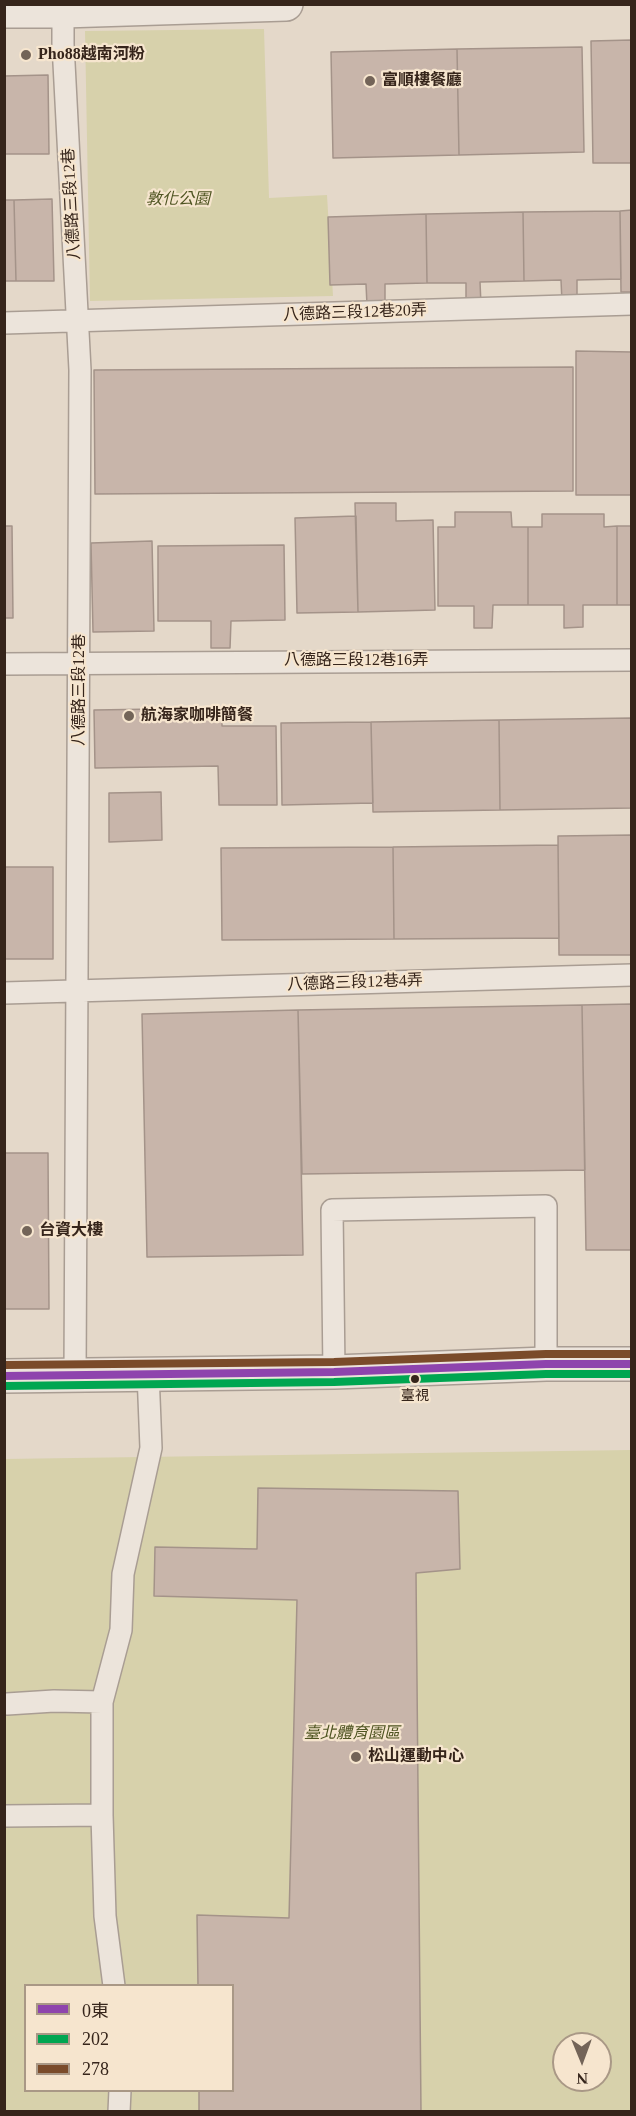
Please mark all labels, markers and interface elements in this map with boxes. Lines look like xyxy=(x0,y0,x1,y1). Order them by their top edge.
place label: Pho88越南河粉 xyxy=(38,45,145,65)
marker: Pho88越南河粉 xyxy=(19,48,33,62)
place label: 富順樓餐廳 xyxy=(382,71,462,91)
marker: 富順樓餐廳 xyxy=(363,74,377,88)
street label: 八德路三段12巷 xyxy=(59,148,85,260)
park label: 敦化公園 xyxy=(146,190,210,210)
street label: 八德路三段12巷20弄 xyxy=(283,301,427,325)
street label: 八德路三段12巷 xyxy=(70,634,90,746)
street label: 八德路三段12巷16弄 xyxy=(284,651,428,671)
place label: 航海家咖啡簡餐 xyxy=(141,706,253,726)
marker: 航海家咖啡簡餐 xyxy=(122,709,136,723)
street label: 八德路三段12巷4弄 xyxy=(287,971,423,995)
place label: 台資大樓 xyxy=(39,1221,103,1241)
marker: 台資大樓 xyxy=(20,1224,34,1238)
marker: 臺視 xyxy=(409,1373,421,1385)
place label: 臺視 xyxy=(401,1388,429,1404)
park label: 臺北體育園區 xyxy=(304,1724,400,1744)
place label: 松山運動中心 xyxy=(368,1747,464,1767)
marker: 松山運動中心 xyxy=(349,1750,363,1764)
legend xyxy=(24,1984,234,2092)
text: 0東 xyxy=(82,2001,109,2021)
text: 202 xyxy=(82,2029,109,2049)
north arrow xyxy=(552,2032,612,2092)
text: 278 xyxy=(82,2059,109,2079)
text: N xyxy=(576,2070,588,2087)

